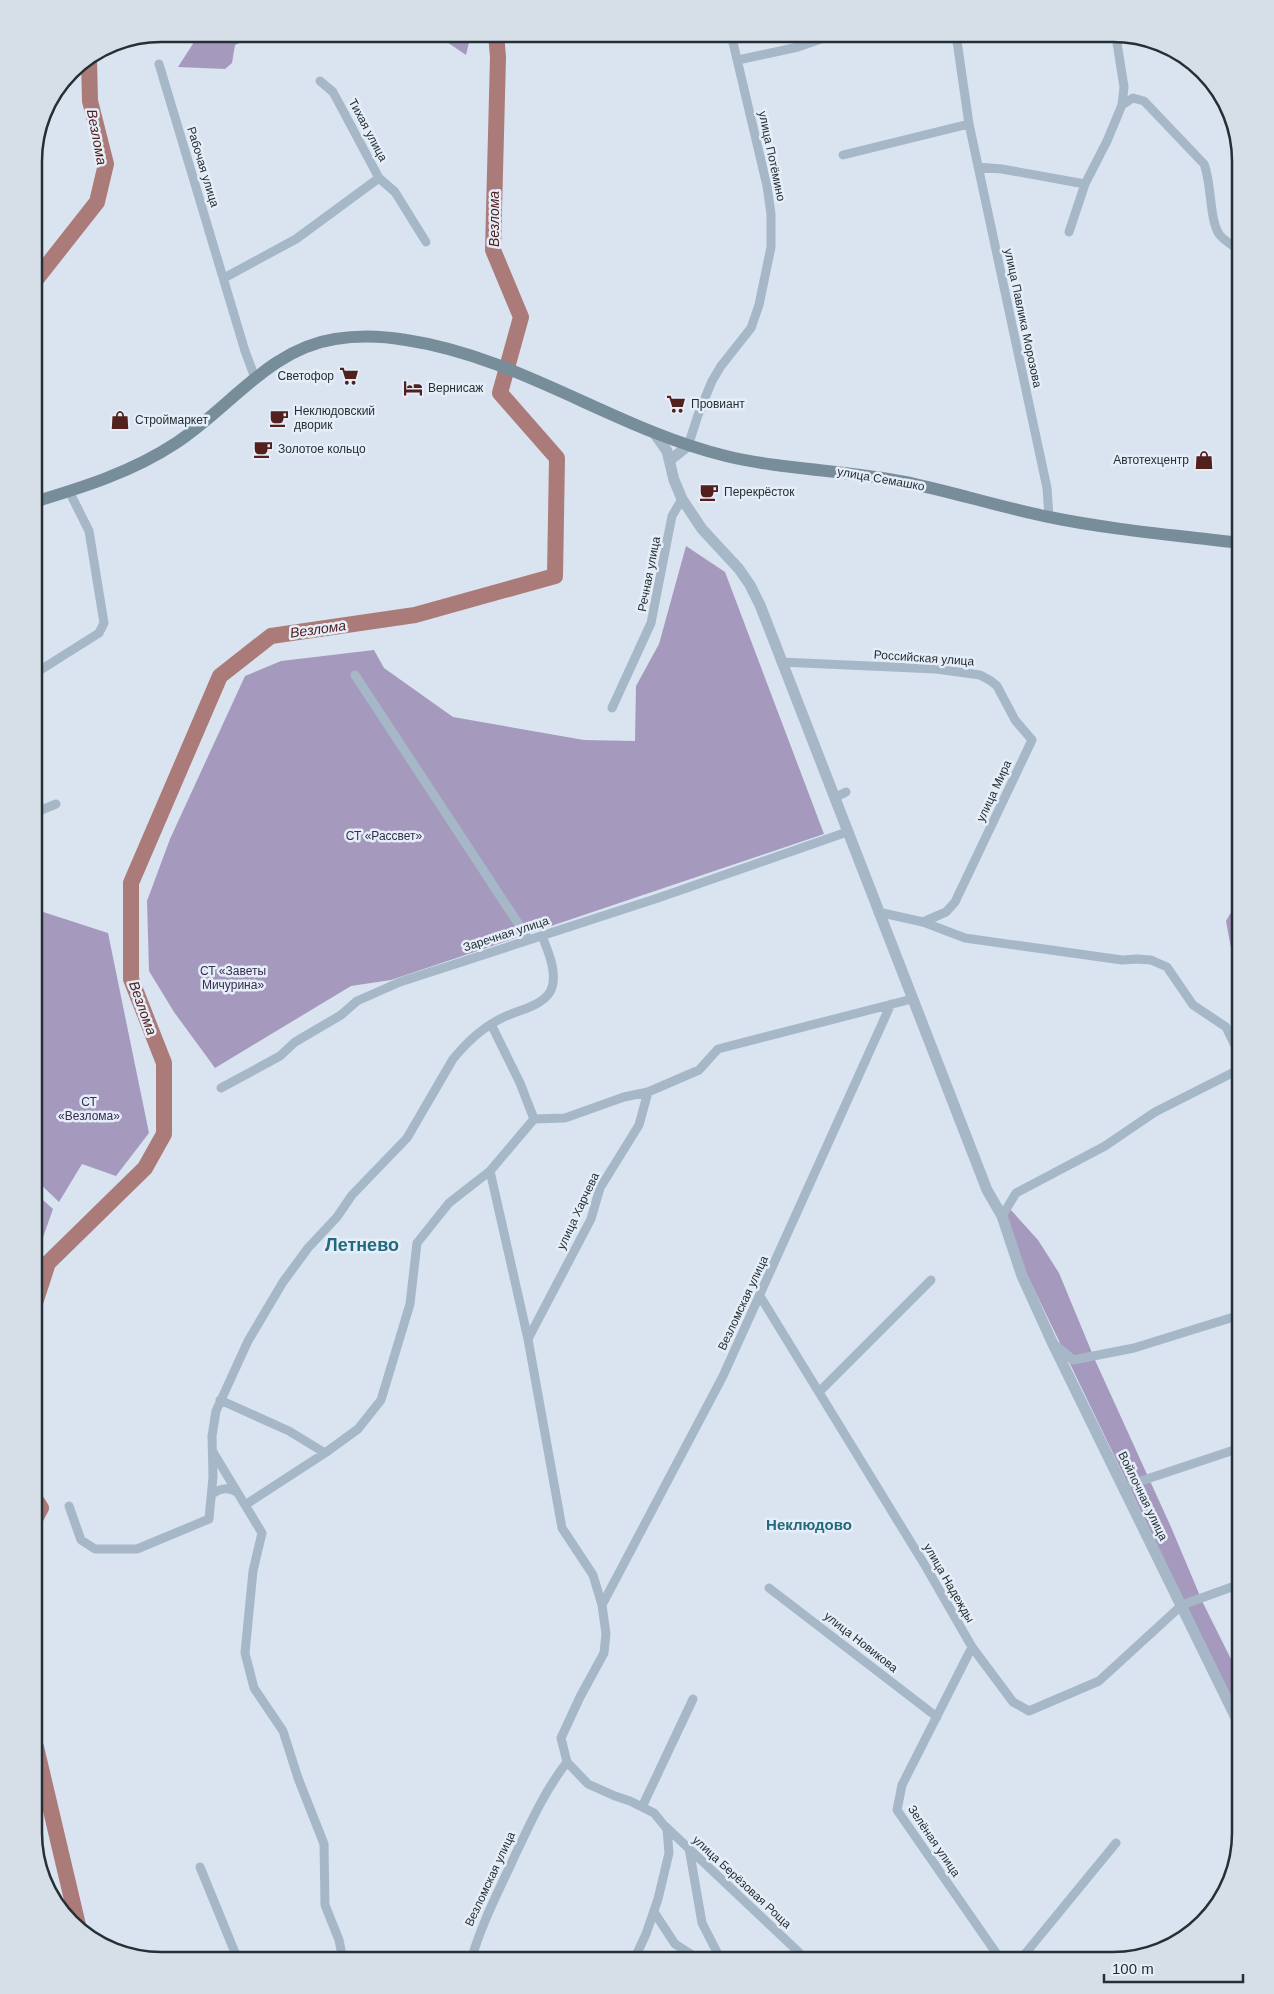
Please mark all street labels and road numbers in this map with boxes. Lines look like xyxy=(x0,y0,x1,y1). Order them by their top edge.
street label: Тихая улица xyxy=(346,96,390,164)
street label: улица Потёмино xyxy=(756,110,788,203)
street label: Рабочая улица xyxy=(184,125,222,209)
street label: улица Павлика Морозова xyxy=(1001,247,1045,389)
street label: улица Семашко xyxy=(836,464,926,494)
street label: Речная улица xyxy=(635,535,663,613)
street label: Российская улица xyxy=(873,648,975,669)
street label: улица Мира xyxy=(974,758,1015,824)
street label: Заречная улица xyxy=(461,913,551,954)
street label: улица Харчева xyxy=(554,1170,602,1252)
street label: Везломская улица xyxy=(715,1253,771,1353)
street label: Войлочная улица xyxy=(1115,1449,1171,1543)
street label: улица Надежды xyxy=(921,1541,977,1625)
street label: улица Новикова xyxy=(821,1609,901,1675)
street label: Зелёная улица xyxy=(905,1803,963,1880)
street label: Везломская улица xyxy=(462,1829,518,1929)
street label: улица Берёзовая Роща xyxy=(690,1833,794,1932)

